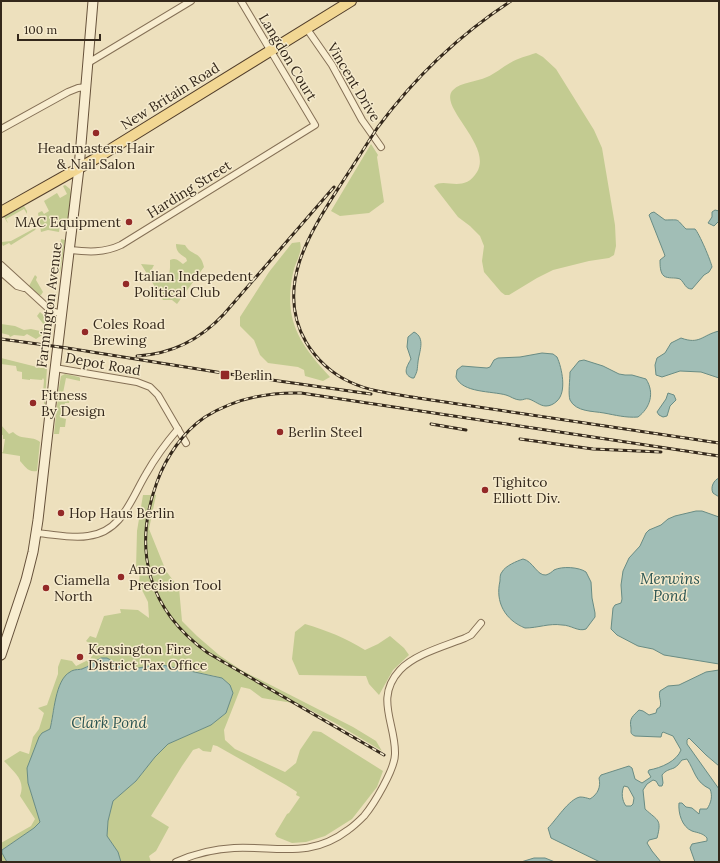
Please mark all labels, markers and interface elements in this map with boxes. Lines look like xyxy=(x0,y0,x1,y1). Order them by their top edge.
street label: Langdon Court xyxy=(255,10,321,104)
scale bar xyxy=(18,16,100,42)
text: 100 m xyxy=(24,22,57,37)
street label: Vincent Drive xyxy=(323,38,385,125)
street label: New Britain Road xyxy=(117,58,223,134)
marker: Headmasters Hair & Nail Salon xyxy=(91,128,101,138)
place label: Headmasters Hair & Nail Salon xyxy=(37,139,155,173)
street label: Harding Street xyxy=(144,156,235,222)
place label: MAC Equipment xyxy=(15,213,122,231)
marker: MAC Equipment xyxy=(124,217,134,227)
street label: Farmington Avenue xyxy=(32,241,66,369)
place label: Italian Indepedent Political Club xyxy=(134,267,253,301)
marker: Italian Indepedent Political Club xyxy=(121,279,131,289)
place label: Coles Road Brewing xyxy=(93,315,165,349)
marker: Coles Road Brewing xyxy=(80,327,90,337)
street label: Depot Road xyxy=(64,349,142,379)
place label: Berlin xyxy=(234,366,273,384)
marker: Berlin xyxy=(219,369,231,381)
place label: Fitness By Design xyxy=(41,386,106,420)
marker: Fitness By Design xyxy=(28,398,38,408)
place label: Berlin Steel xyxy=(288,423,363,441)
marker: Berlin Steel xyxy=(275,427,285,437)
place label: Tighitco Elliott Div. xyxy=(493,473,560,507)
marker: Tighitco Elliott Div. xyxy=(480,485,490,495)
place label: Hop Haus Berlin xyxy=(69,504,175,522)
marker: Hop Haus Berlin xyxy=(56,508,66,518)
place label: Amco Precision Tool xyxy=(128,560,222,594)
water label: Merwins Pond xyxy=(640,569,700,605)
place label: Ciamella North xyxy=(54,571,110,605)
marker: Amco Precision Tool xyxy=(116,572,126,582)
marker: Ciamella North xyxy=(41,583,51,593)
place label: Kensington Fire District Tax Office xyxy=(88,640,208,674)
marker: Kensington Fire District Tax Office xyxy=(75,652,85,662)
water label: Clark Pond xyxy=(71,713,147,732)

